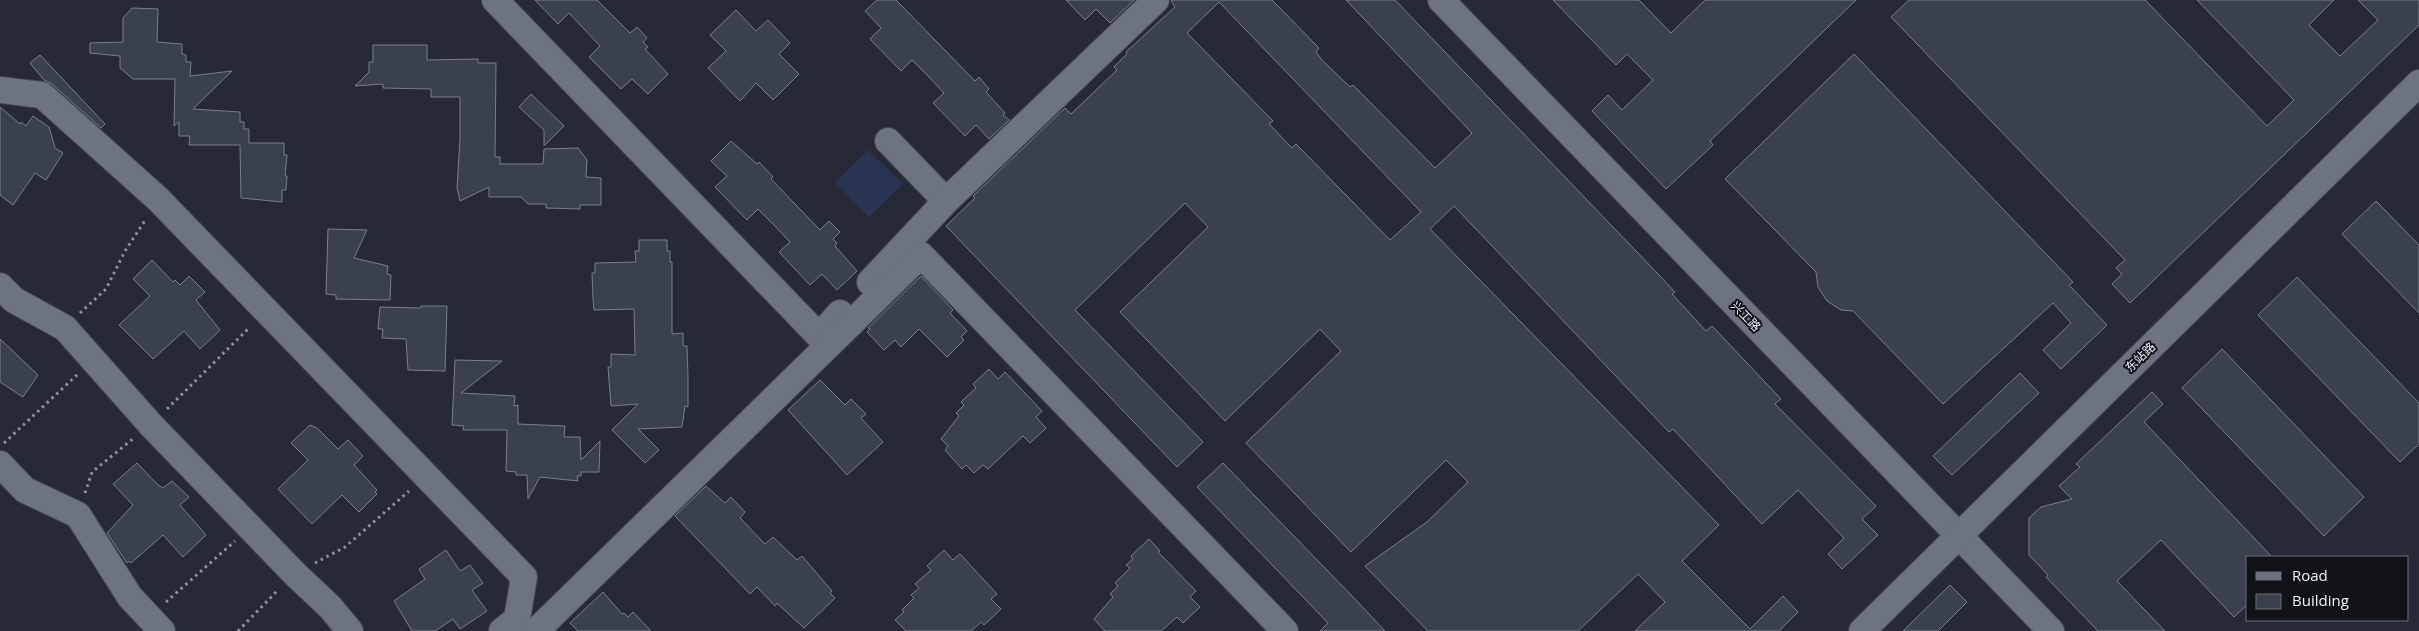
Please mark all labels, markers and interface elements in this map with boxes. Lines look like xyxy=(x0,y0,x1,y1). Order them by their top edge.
street label: 兴工路 xyxy=(1727,297,1765,335)
street label: 东站路 xyxy=(2121,338,2159,376)
legend xyxy=(2246,556,2409,621)
text: Road xyxy=(2292,565,2328,585)
text: Building xyxy=(2292,590,2349,610)

